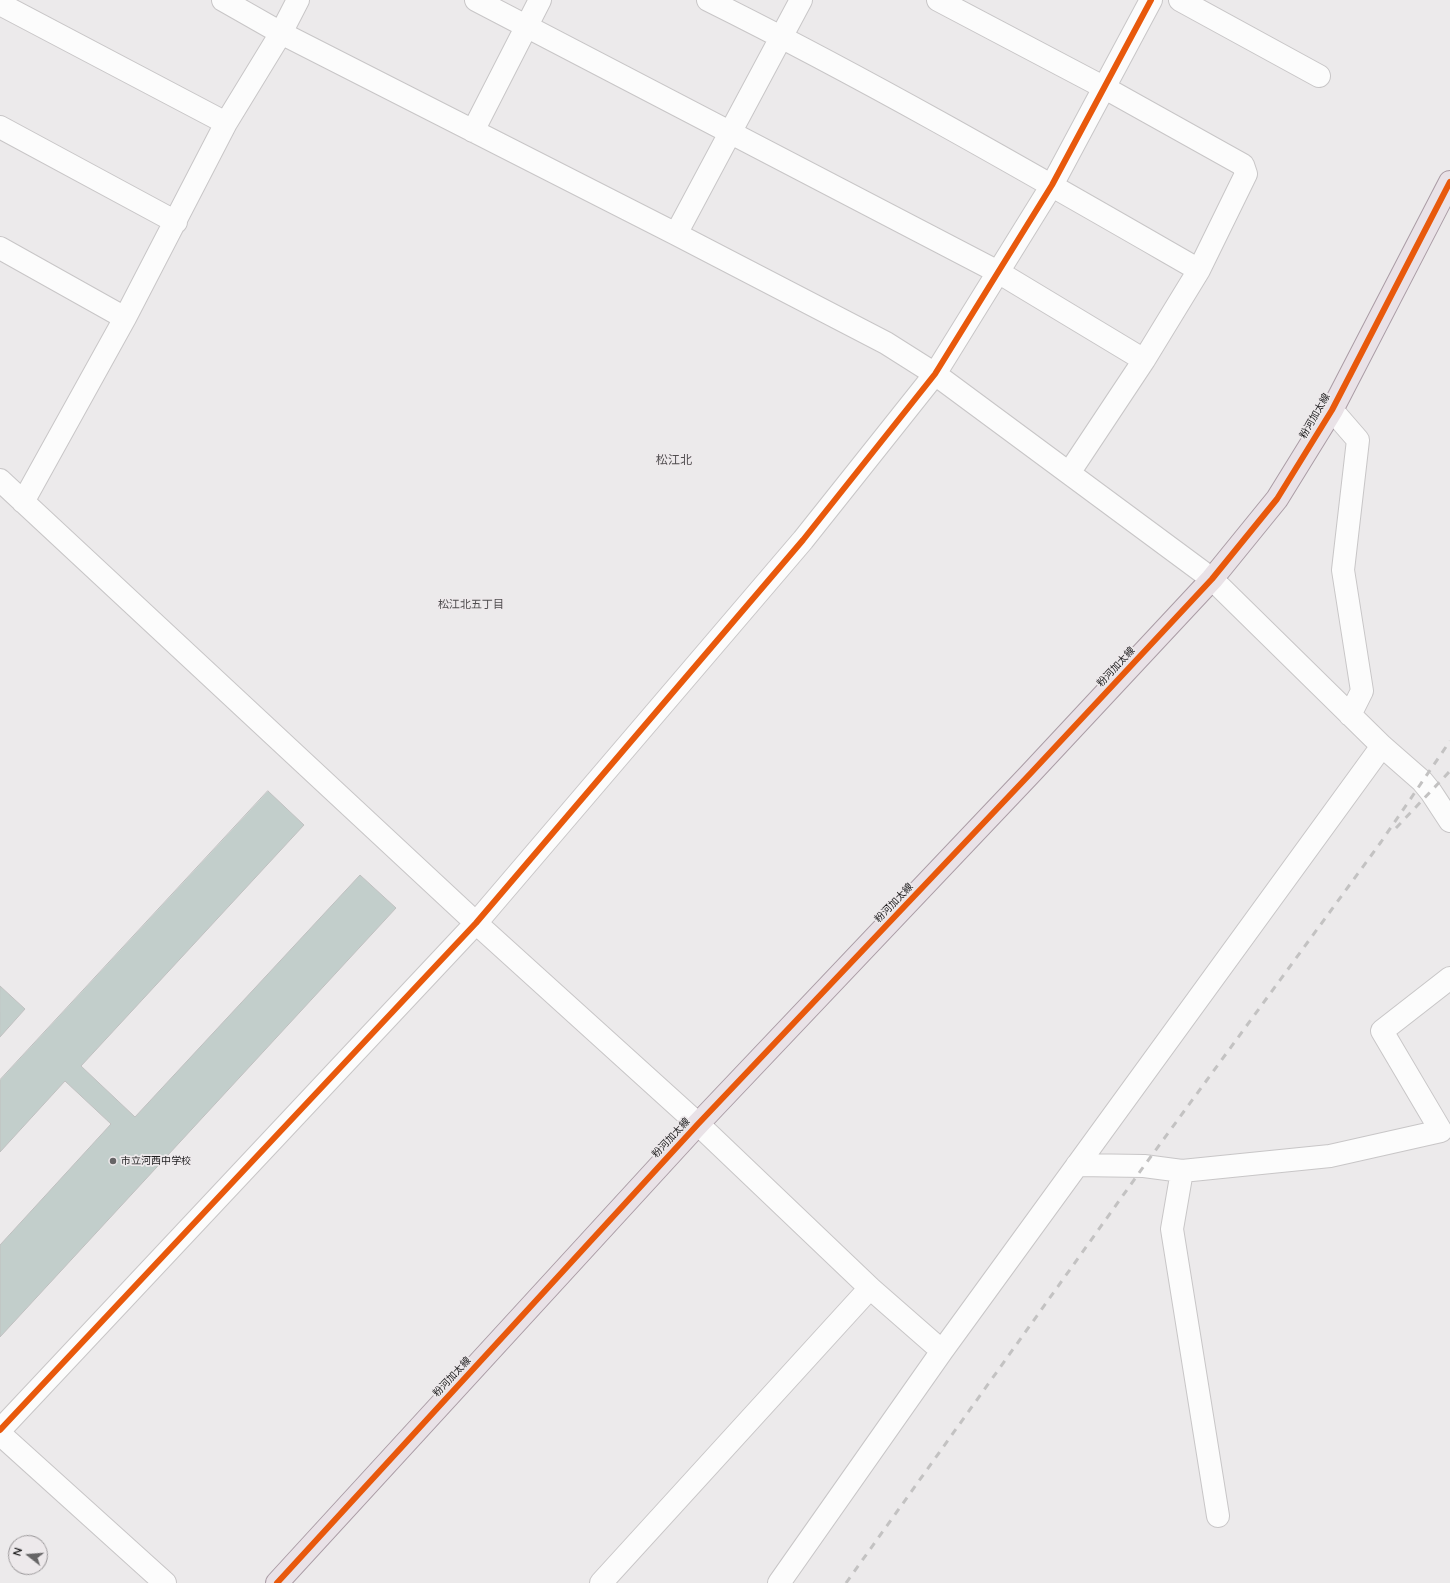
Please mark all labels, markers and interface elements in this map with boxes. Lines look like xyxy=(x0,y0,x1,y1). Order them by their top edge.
street label: 粉河加太線 xyxy=(1297,391,1333,441)
district label: 松江北 xyxy=(656,453,692,467)
district label: 松江北五丁目 xyxy=(438,598,504,612)
street label: 粉河加太線 xyxy=(1095,645,1137,689)
street label: 粉河加太線 xyxy=(872,881,916,925)
street label: 粉河加太線 xyxy=(650,1116,692,1160)
place label: 市立河西中学校 xyxy=(121,1155,191,1167)
marker: 市立河西中学校 xyxy=(108,1156,118,1166)
street label: 粉河加太線 xyxy=(431,1355,473,1399)
north arrow xyxy=(8,1535,48,1575)
text: N xyxy=(10,1546,25,1558)

